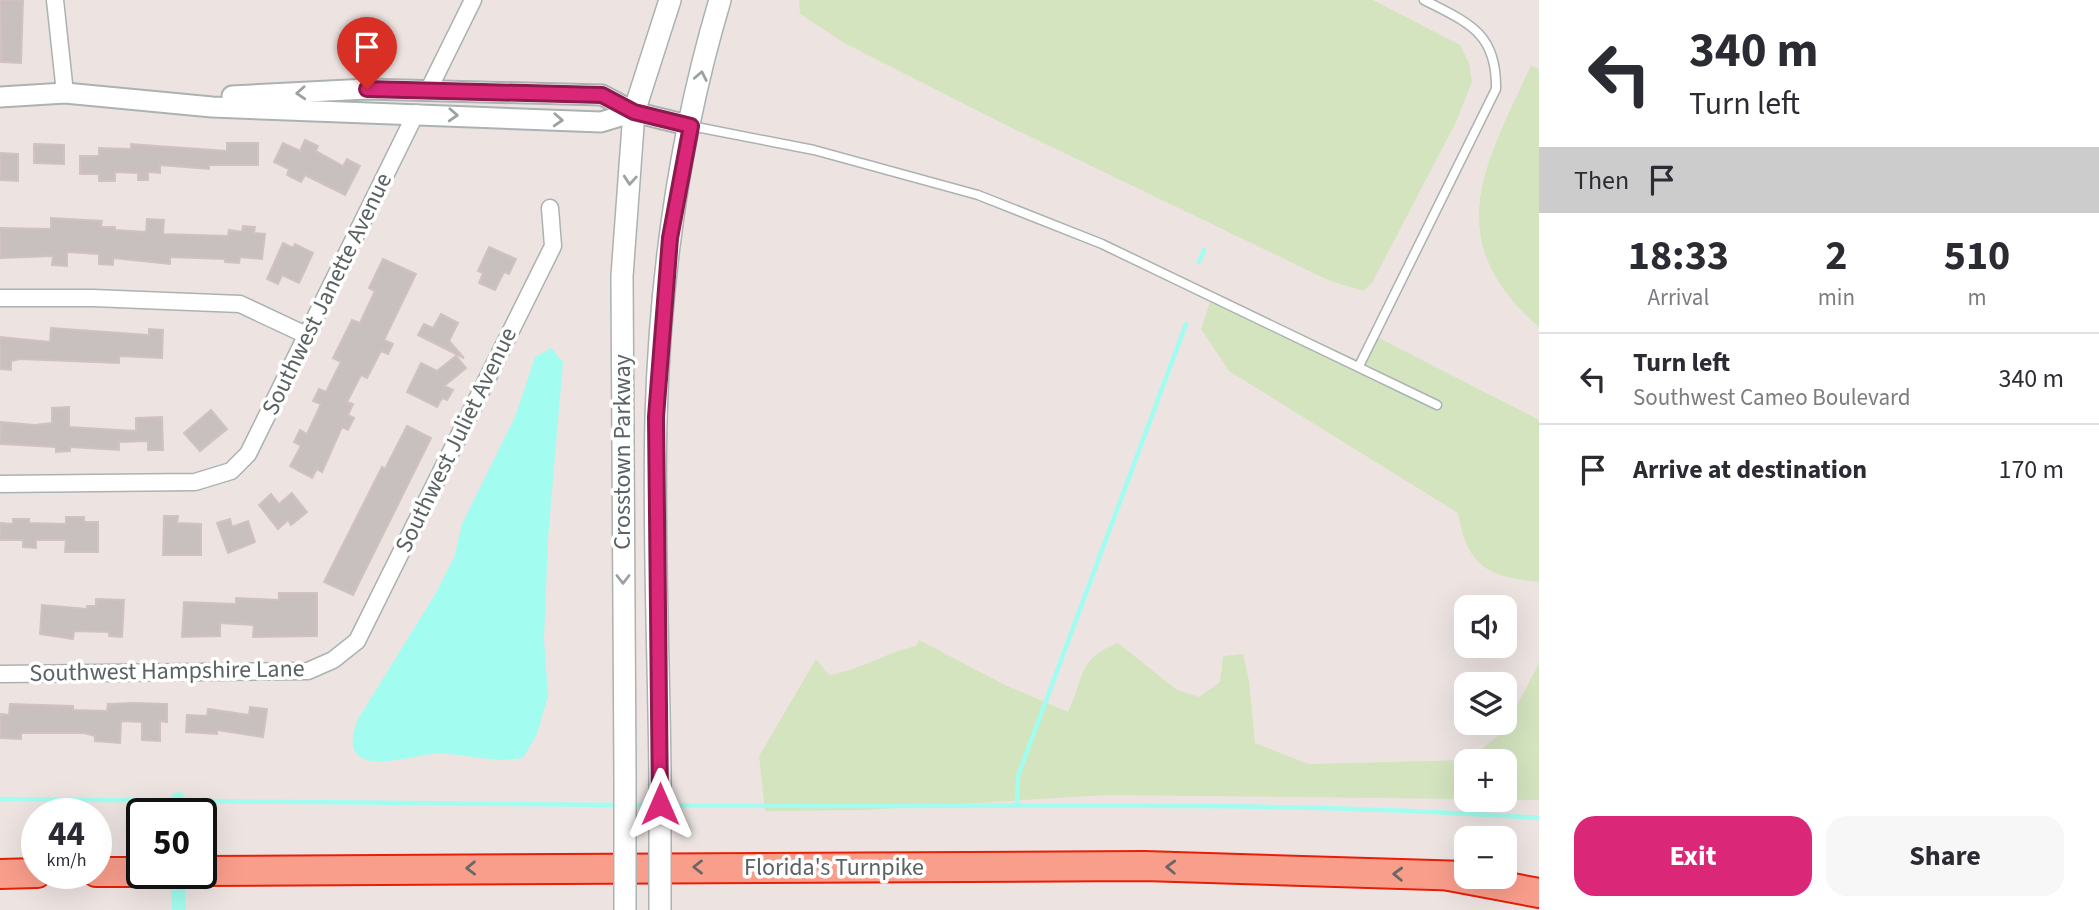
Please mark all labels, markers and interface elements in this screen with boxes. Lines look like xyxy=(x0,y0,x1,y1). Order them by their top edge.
text: 340 m xyxy=(1689,16,1818,86)
pin xyxy=(337,17,397,89)
icon: arrive xyxy=(348,28,386,66)
icon: left xyxy=(1574,28,1665,119)
one-way arrow xyxy=(692,70,707,82)
text: Turn left xyxy=(1689,81,1800,127)
one-way arrow xyxy=(295,86,306,101)
one-way arrow xyxy=(448,107,459,122)
one-way arrow xyxy=(553,112,564,127)
icon: arrive xyxy=(1643,161,1681,199)
text: Then xyxy=(1574,162,1629,199)
street label: Southwest Janette Avenue xyxy=(253,167,401,421)
one-way arrow xyxy=(623,175,638,186)
text: 18:33 xyxy=(1628,226,1729,286)
text: 2 xyxy=(1825,226,1847,286)
text: 510 xyxy=(1944,226,2010,286)
text: Arrival xyxy=(1647,281,1709,314)
text: min xyxy=(1818,281,1855,314)
text: m xyxy=(1967,281,1987,314)
street label: Southwest Juliet Avenue xyxy=(386,321,526,559)
text: Turn left xyxy=(1633,344,1730,381)
street label: Crosstown Parkway xyxy=(605,354,640,550)
icon: left xyxy=(1574,360,1612,398)
text: 340 m xyxy=(1998,360,2064,397)
text: Southwest Cameo Boulevard xyxy=(1633,381,1911,414)
icon: arrive xyxy=(1574,451,1612,489)
text: Arrive at destination xyxy=(1633,451,1867,488)
text: 170 m xyxy=(1998,451,2064,488)
one-way arrow xyxy=(615,574,631,585)
map controls xyxy=(1454,595,1517,889)
button: sound xyxy=(1454,595,1517,658)
street label: Southwest Hampshire Lane xyxy=(29,651,305,691)
button: layers xyxy=(1454,672,1517,735)
button: + xyxy=(1454,749,1517,812)
position arrow xyxy=(623,767,697,841)
speed limit sign: 50 xyxy=(126,798,217,889)
text: 44 xyxy=(48,809,85,859)
button: Exit xyxy=(1574,816,1812,896)
button: Share xyxy=(1826,816,2064,896)
button: − xyxy=(1454,826,1517,889)
text: km/h xyxy=(47,848,86,873)
street label: Florida's Turnpike xyxy=(744,850,924,885)
one-way arrow xyxy=(693,859,703,875)
one-way arrow xyxy=(1165,859,1176,874)
one-way arrow xyxy=(465,861,476,876)
one-way arrow xyxy=(1393,866,1404,881)

